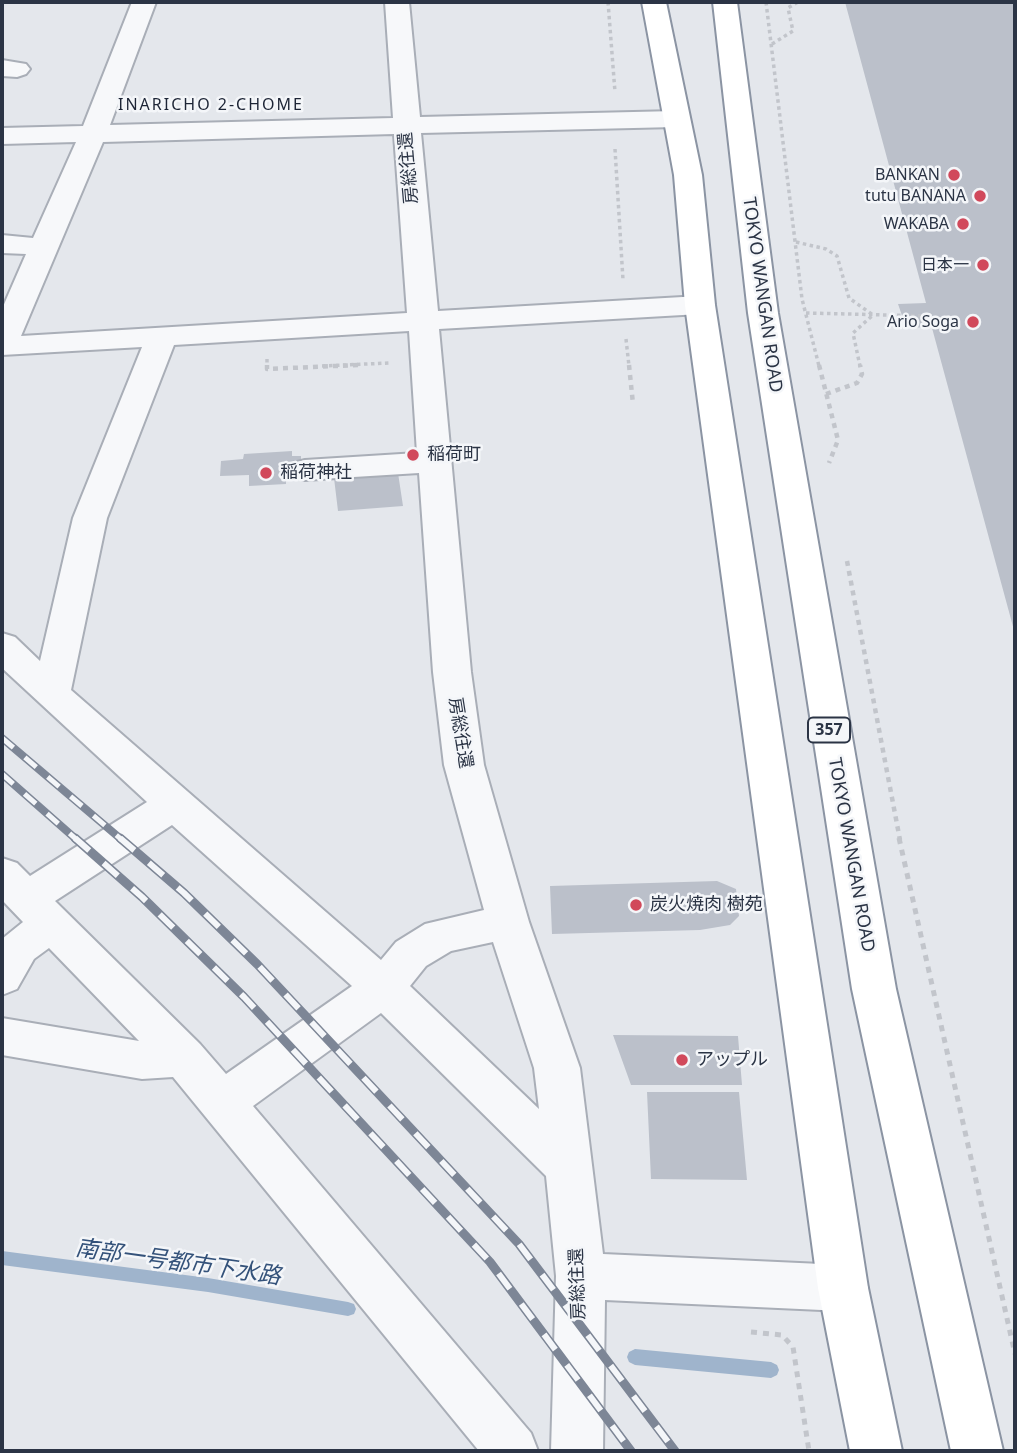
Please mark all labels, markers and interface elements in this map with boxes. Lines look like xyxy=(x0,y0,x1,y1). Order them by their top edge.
district label: INARICHO 2-CHOME xyxy=(120,95,302,115)
street label: 房総往還 xyxy=(395,131,423,205)
place label: BANKAN xyxy=(875,165,940,185)
marker: BANKAN xyxy=(946,167,962,183)
place label: tutu BANANA xyxy=(865,186,966,206)
marker: tutu BANANA xyxy=(972,188,988,204)
street label: TOKYO WANGAN ROAD xyxy=(738,196,786,394)
place label: WAKABA xyxy=(884,214,949,234)
marker: WAKABA xyxy=(955,216,971,232)
place label: 日本一 xyxy=(921,255,969,275)
marker: 日本一 xyxy=(975,257,991,273)
place label: Ario Soga xyxy=(887,312,959,332)
marker: Ario Soga xyxy=(965,314,981,330)
place label: 稲荷町 xyxy=(427,444,481,466)
marker: 稲荷町 xyxy=(405,447,421,463)
place label: 稲荷神社 xyxy=(280,462,352,484)
marker: 稲荷神社 xyxy=(258,465,274,481)
street label: 房総往還 xyxy=(444,696,476,770)
road number: 357 xyxy=(808,718,850,743)
street label: TOKYO WANGAN ROAD xyxy=(823,756,879,954)
place label: 炭火焼肉 樹苑 xyxy=(650,894,763,916)
marker: 炭火焼肉 樹苑 xyxy=(628,897,644,913)
place label: アップル xyxy=(696,1049,768,1071)
marker: アップル xyxy=(674,1052,690,1068)
water label: 南部一号都市下水路 xyxy=(74,1235,282,1291)
street label: 房総往還 xyxy=(566,1248,590,1320)

